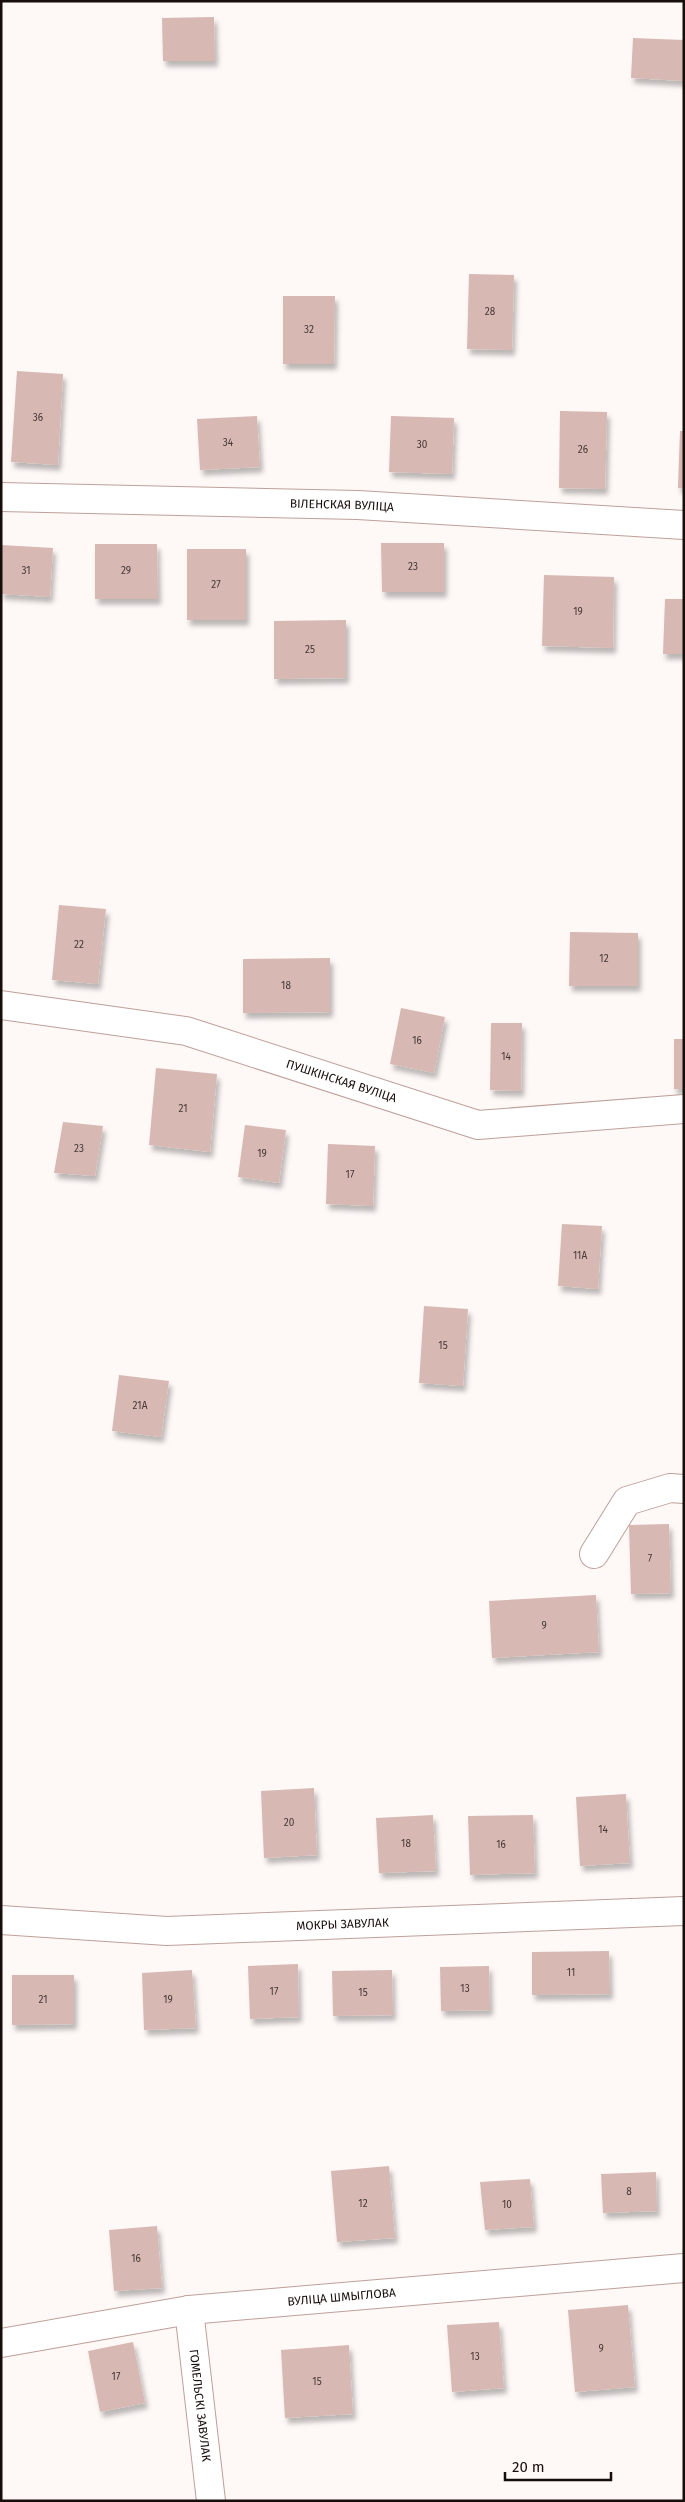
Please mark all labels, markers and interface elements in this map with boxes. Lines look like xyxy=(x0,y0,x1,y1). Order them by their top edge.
house number: 28 xyxy=(485,306,496,318)
house number: 32 xyxy=(304,324,314,336)
house number: 36 xyxy=(33,412,43,424)
house number: 34 xyxy=(223,437,234,449)
house number: 30 xyxy=(417,439,428,451)
house number: 26 xyxy=(578,444,588,456)
street label: ВІЛЕНСКАЯ ВУЛІЦА xyxy=(290,496,394,514)
house number: 23 xyxy=(408,561,418,573)
house number: 31 xyxy=(21,565,31,577)
house number: 29 xyxy=(121,565,131,577)
house number: 27 xyxy=(211,579,221,591)
house number: 19 xyxy=(573,606,583,618)
house number: 25 xyxy=(305,644,315,656)
house number: 22 xyxy=(74,939,84,951)
house number: 12 xyxy=(599,953,609,965)
house number: 18 xyxy=(281,980,291,992)
house number: 16 xyxy=(412,1035,422,1047)
house number: 14 xyxy=(501,1051,512,1063)
street label: ПУШКІНСКАЯ ВУЛІЦА xyxy=(284,1057,398,1105)
house number: 21 xyxy=(178,1103,188,1115)
house number: 23 xyxy=(74,1143,84,1155)
house number: 19 xyxy=(257,1148,267,1160)
house number: 17 xyxy=(346,1169,355,1181)
house number: 11А xyxy=(573,1250,587,1262)
house number: 15 xyxy=(438,1340,448,1352)
house number: 21А xyxy=(133,1400,148,1412)
house number: 7 xyxy=(648,1553,653,1565)
house number: 9 xyxy=(541,1620,547,1632)
house number: 20 xyxy=(284,1817,295,1829)
house number: 14 xyxy=(598,1824,609,1836)
house number: 18 xyxy=(401,1838,411,1850)
house number: 16 xyxy=(496,1839,506,1851)
street label: МОКРЫ ЗАВУЛАК xyxy=(296,1915,389,1933)
house number: 11 xyxy=(567,1967,575,1979)
house number: 13 xyxy=(460,1983,470,1995)
house number: 17 xyxy=(270,1986,279,1998)
house number: 15 xyxy=(358,1987,368,1999)
house number: 21 xyxy=(38,1994,48,2006)
house number: 19 xyxy=(163,1994,173,2006)
house number: 8 xyxy=(626,2186,632,2198)
house number: 12 xyxy=(358,2198,368,2210)
house number: 10 xyxy=(502,2199,512,2211)
house number: 16 xyxy=(131,2253,141,2265)
street label: ВУЛІЦА ШМЫГЛОВА xyxy=(287,2285,396,2309)
house number: 9 xyxy=(598,2343,604,2355)
street label: ГОМЕЛЬСКІ ЗАВУЛАК xyxy=(187,2348,213,2462)
house number: 13 xyxy=(470,2351,480,2363)
house number: 17 xyxy=(112,2371,121,2383)
house number: 15 xyxy=(312,2376,322,2388)
scale bar xyxy=(505,2450,611,2482)
text: 20 m xyxy=(512,2458,545,2476)

